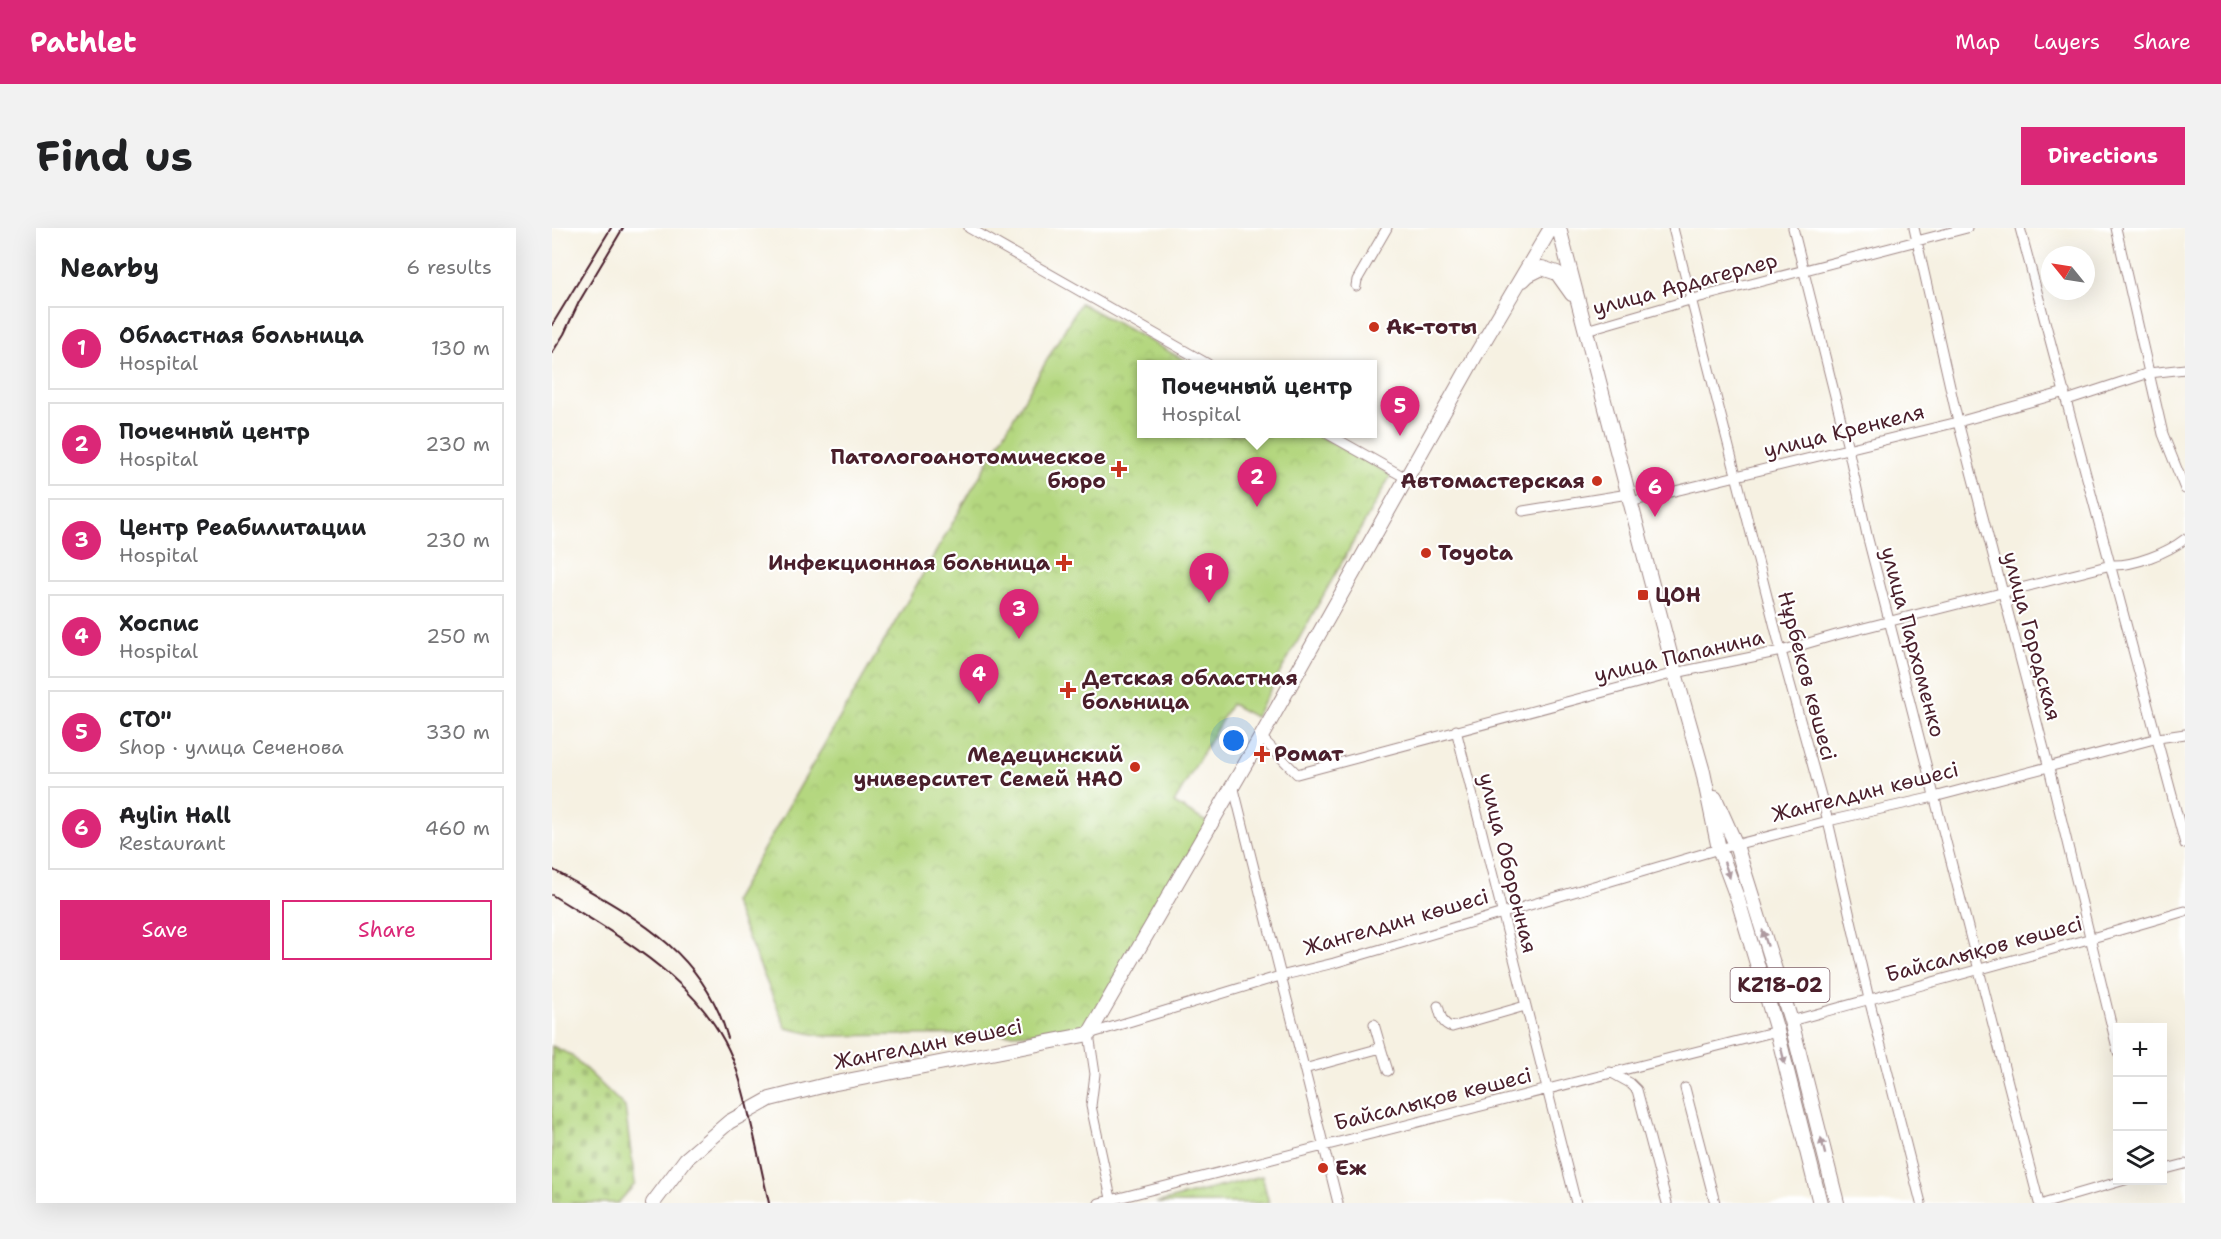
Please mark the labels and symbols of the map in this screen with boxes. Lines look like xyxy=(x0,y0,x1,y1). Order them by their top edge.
street label: улица Ардагерлер xyxy=(1589,246,1781,322)
north arrow xyxy=(2041,246,2095,300)
place label: Ак-тоты xyxy=(1386,313,1477,341)
marker: Ак-тоты xyxy=(1367,320,1381,334)
pin: 5 xyxy=(1380,386,1420,436)
street label: улица Кренкеля xyxy=(1761,397,1927,465)
place label: Патологоанотомическое бюро xyxy=(831,443,1106,495)
pin: 2 xyxy=(1238,458,1276,507)
marker: Патологоанотомическое бюро xyxy=(1110,460,1128,478)
place label: Автомастерская xyxy=(1401,467,1585,495)
pin: 6 xyxy=(1636,468,1674,517)
marker: Автомастерская xyxy=(1590,474,1604,488)
place label: Toyota xyxy=(1438,539,1514,567)
street label: улица Пархоменко xyxy=(1874,544,1952,740)
marker: Toyota xyxy=(1419,546,1433,560)
street label: улица Городская xyxy=(1996,548,2068,724)
place label: Инфекционная больница xyxy=(768,549,1051,577)
marker: Инфекционная больница xyxy=(1055,554,1073,572)
pin: 1 xyxy=(1190,554,1228,603)
place label: ЦОН xyxy=(1655,581,1701,609)
marker: ЦОН xyxy=(1636,588,1650,602)
street label: Нұрбеков көшесі xyxy=(1771,588,1843,764)
pin: 3 xyxy=(1000,590,1038,639)
street label: улица Папанина xyxy=(1591,623,1767,689)
pin: 4 xyxy=(960,654,998,704)
place label: Детская областная больница xyxy=(1082,664,1298,716)
marker: Детская областная больница xyxy=(1059,681,1077,699)
your location xyxy=(1219,726,1248,755)
place label: Ромат xyxy=(1274,740,1344,768)
place label: Медецинский университет Семей НАО xyxy=(854,741,1123,793)
marker: Ромат xyxy=(1255,747,1269,761)
street label: Жангелдин көшесі xyxy=(1769,755,1961,829)
marker: Медецинский университет Семей НАО xyxy=(1128,760,1142,774)
street label: улица Оборонная xyxy=(1472,770,1544,956)
one-way arrow xyxy=(1722,861,1732,879)
street label: Жангелдин көшесі xyxy=(1300,882,1492,962)
street label: Байсалықов көшесі xyxy=(1882,909,2086,989)
one-way arrow xyxy=(1760,929,1769,947)
road number: KZ18-02 xyxy=(1730,968,1830,1002)
street label: Жангелдин көшесі xyxy=(831,1012,1025,1076)
one-way arrow xyxy=(1779,1047,1789,1066)
street label: Байсалықов көшесі xyxy=(1331,1061,1535,1137)
one-way arrow xyxy=(1818,1137,1827,1155)
place label: Еж xyxy=(1335,1154,1367,1182)
marker: Еж xyxy=(1316,1161,1330,1175)

